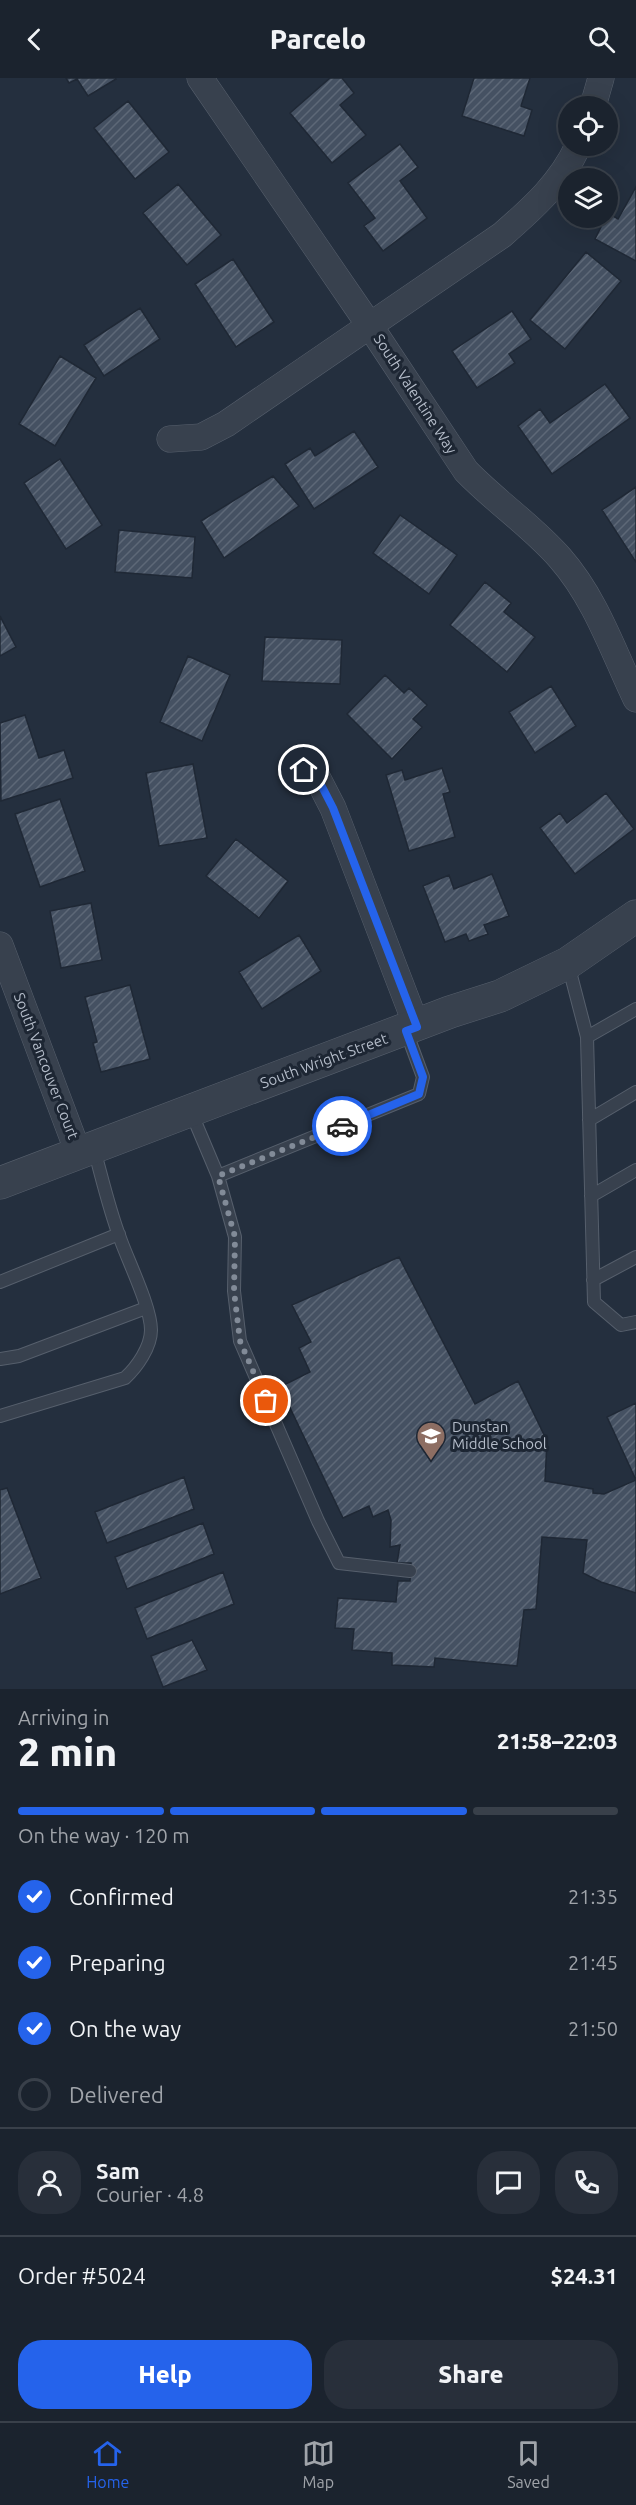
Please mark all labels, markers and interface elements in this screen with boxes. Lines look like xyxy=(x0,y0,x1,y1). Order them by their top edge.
icon: back xyxy=(18,23,51,56)
icon: search xyxy=(585,23,618,56)
text: Parcelo xyxy=(270,24,366,54)
map controls xyxy=(558,96,618,228)
button: locate xyxy=(558,96,618,156)
button: layers xyxy=(558,168,618,228)
street label: South Valentine Way xyxy=(370,331,460,457)
pin xyxy=(278,744,329,795)
icon: home xyxy=(287,753,320,786)
street label: South Vancouver Court xyxy=(11,990,82,1142)
street label: South Wright Street xyxy=(258,1030,390,1092)
courier xyxy=(312,1096,372,1156)
icon: car xyxy=(326,1110,359,1143)
pin xyxy=(240,1375,291,1426)
icon: bag xyxy=(249,1384,282,1417)
place label: Dunstan Middle School xyxy=(452,1418,547,1452)
school or university icon: Dunstan Middle School xyxy=(415,1420,447,1462)
text: Arriving in xyxy=(18,1706,109,1729)
text: 21:58–22:03 xyxy=(497,1728,618,1753)
text: 2 min xyxy=(18,1730,117,1773)
text: On the way · 120 m xyxy=(18,1824,190,1847)
icon: check xyxy=(18,1880,51,1913)
text: Confirmed xyxy=(69,1884,174,1909)
text: 21:35 xyxy=(568,1885,618,1908)
icon: check xyxy=(18,1946,51,1979)
text: Preparing xyxy=(69,1950,166,1975)
text: 21:45 xyxy=(568,1951,618,1974)
icon: check xyxy=(18,2012,51,2045)
text: On the way xyxy=(69,2016,181,2041)
text: 21:50 xyxy=(568,2017,618,2040)
text: Delivered xyxy=(69,2082,164,2107)
button: person xyxy=(18,2151,81,2214)
button: chat xyxy=(477,2151,540,2214)
button: phone xyxy=(555,2151,618,2214)
text: Sam xyxy=(96,2158,140,2183)
text: Courier · 4.8 xyxy=(96,2183,204,2206)
text: Order #5024 xyxy=(18,2263,146,2288)
text: $24.31 xyxy=(551,2263,618,2288)
button: Help xyxy=(18,2340,312,2409)
button: Share xyxy=(324,2340,618,2409)
tab: Home xyxy=(86,2437,129,2491)
tab: Map xyxy=(302,2437,335,2491)
tab: Saved xyxy=(507,2437,550,2491)

